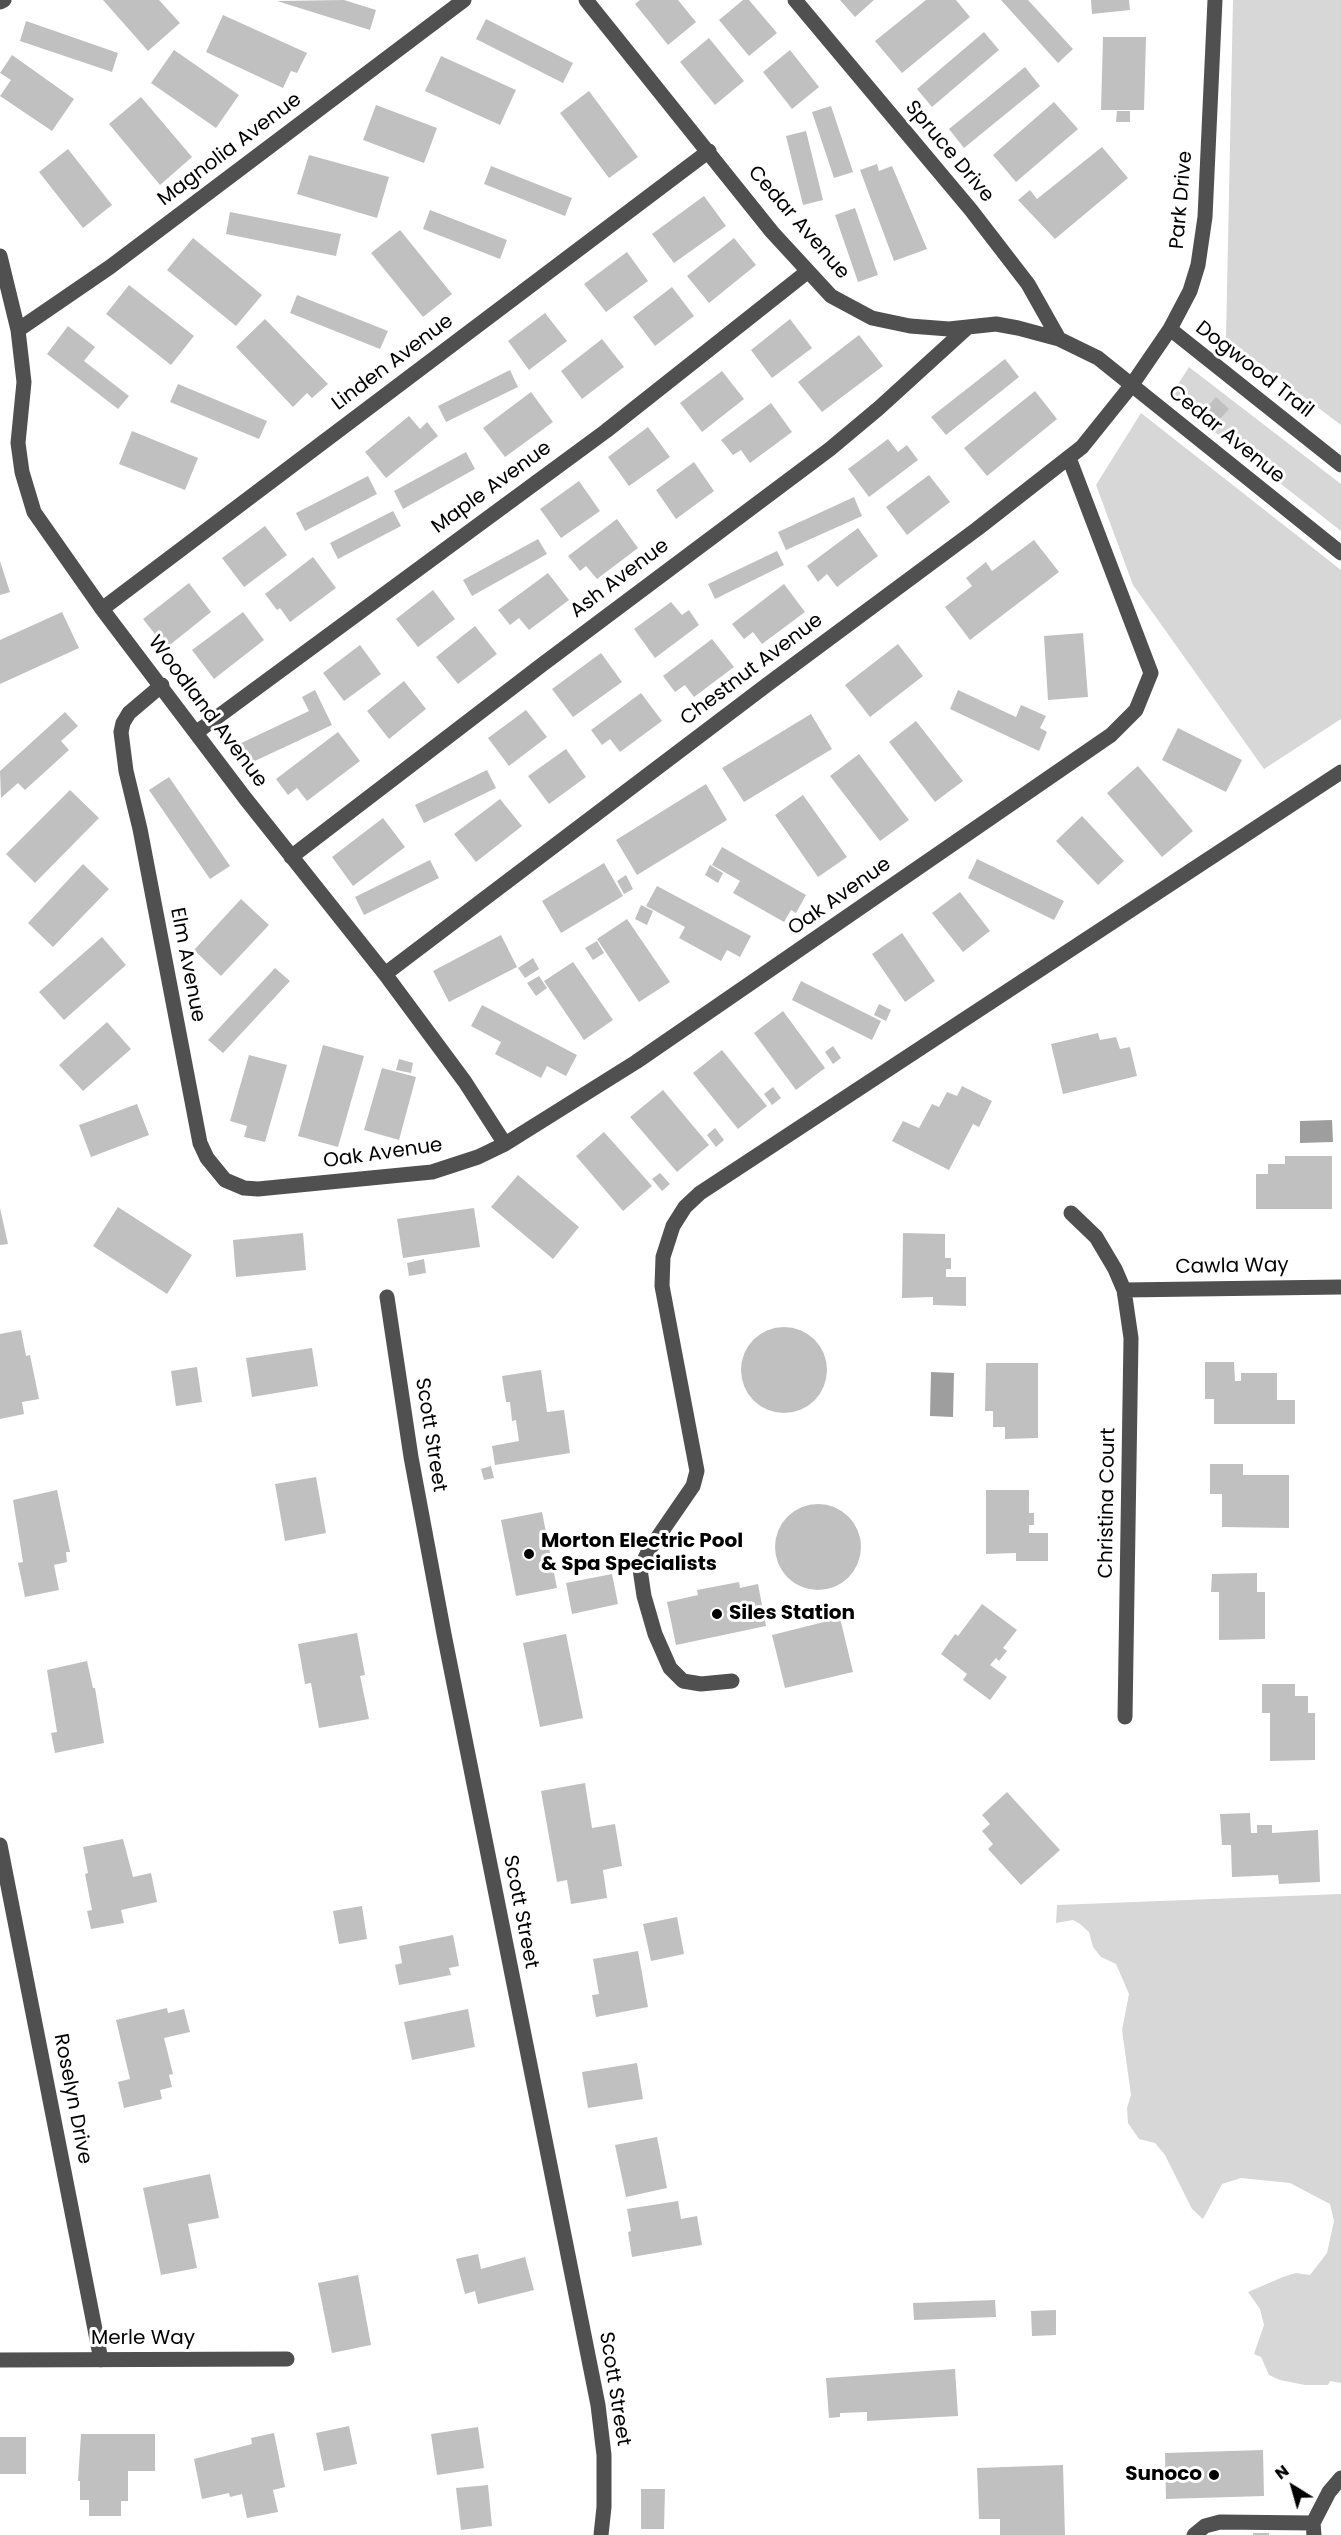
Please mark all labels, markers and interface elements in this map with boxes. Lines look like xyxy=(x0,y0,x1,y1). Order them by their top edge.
street label: Magnolia Avenue xyxy=(153,88,307,212)
street label: Spruce Drive xyxy=(899,96,999,208)
street label: Park Drive xyxy=(1166,150,1198,250)
street label: Cedar Avenue xyxy=(742,161,854,285)
street label: Linden Avenue xyxy=(328,310,458,416)
street label: Dogwood Trail xyxy=(1190,317,1318,423)
street label: Cedar Avenue xyxy=(1163,381,1289,489)
street label: Maple Avenue xyxy=(427,437,557,539)
street label: Ash Avenue xyxy=(566,534,674,624)
street label: Chestnut Avenue xyxy=(676,609,828,731)
street label: Woodland Avenue xyxy=(142,631,272,793)
street label: Oak Avenue xyxy=(784,853,896,941)
street label: Elm Avenue xyxy=(164,906,210,1024)
street label: Oak Avenue xyxy=(322,1134,444,1174)
street label: Cawla Way xyxy=(1175,1254,1289,1280)
street label: Scott Street xyxy=(409,1376,451,1494)
street label: Christina Court xyxy=(1095,1427,1121,1579)
place label: Morton Electric Pool & Spa Specialists xyxy=(541,1530,743,1577)
marker: Morton Electric Pool & Spa Specialists xyxy=(522,1547,536,1561)
place label: Siles Station xyxy=(729,1602,855,1626)
marker: Siles Station xyxy=(710,1607,724,1621)
street label: Scott Street xyxy=(497,1853,543,1971)
street label: Roselyn Drive xyxy=(48,2032,96,2166)
street label: Merle Way xyxy=(91,2327,195,2351)
street label: Scott Street xyxy=(593,2330,635,2448)
north arrow xyxy=(1263,2457,1323,2517)
text: N xyxy=(1270,2459,1294,2485)
place label: Sunoco xyxy=(1125,2463,1202,2487)
marker: Sunoco xyxy=(1207,2468,1221,2482)

